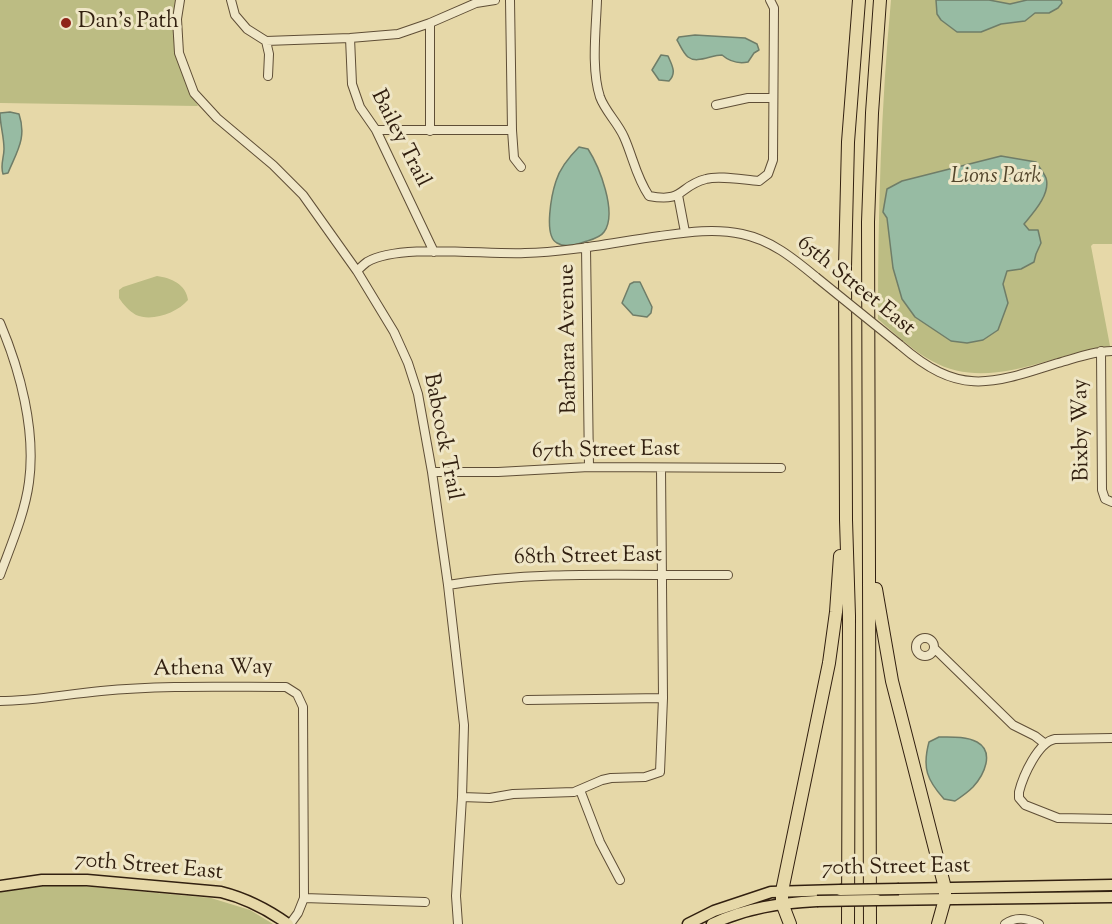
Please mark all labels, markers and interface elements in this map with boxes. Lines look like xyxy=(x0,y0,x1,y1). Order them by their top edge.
place label: Dan's Path xyxy=(78,10,179,36)
marker: Dan's Path xyxy=(59,16,73,30)
street label: Bailey Trail xyxy=(363,86,435,192)
park label: Lions Park xyxy=(951,165,1041,191)
street label: 65th Street East xyxy=(790,231,920,343)
street label: Barbara Avenue xyxy=(555,264,585,414)
street label: Babcock Trail xyxy=(416,371,466,503)
street label: Bixby Way xyxy=(1069,378,1097,482)
street label: 67th Street East xyxy=(532,438,680,466)
street label: 68th Street East xyxy=(514,544,662,572)
street label: Athena Way xyxy=(153,656,273,684)
street label: 70th Street East xyxy=(74,848,224,888)
street label: 70th Street East xyxy=(822,855,970,883)

